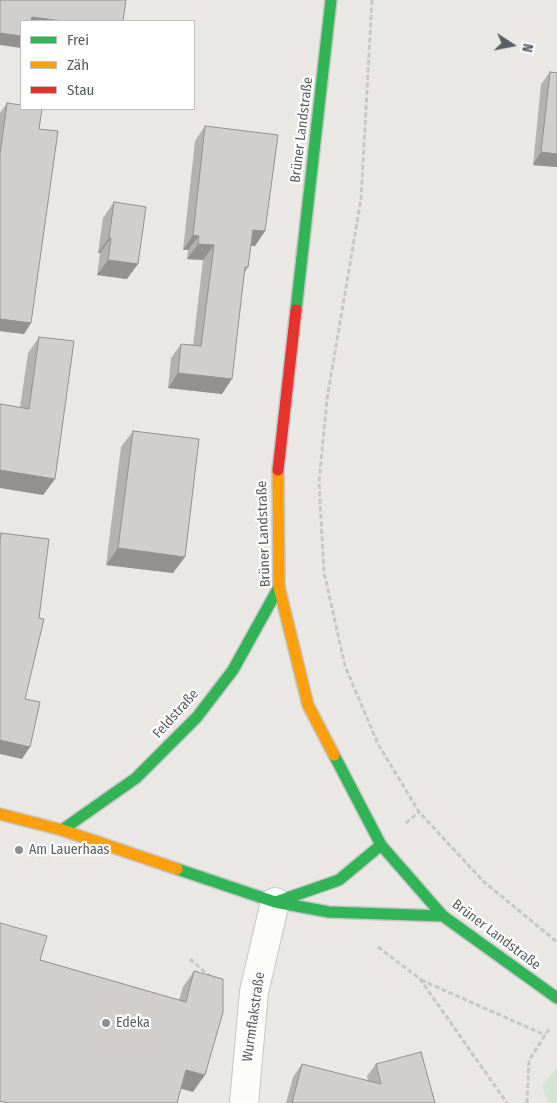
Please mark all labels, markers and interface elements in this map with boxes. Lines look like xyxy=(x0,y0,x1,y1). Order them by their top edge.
legend xyxy=(20,20,195,110)
north arrow xyxy=(487,20,537,70)
text: Frei xyxy=(67,31,89,49)
text: N xyxy=(518,42,536,54)
text: Zäh xyxy=(67,56,89,74)
street label: Brüner Landstraße xyxy=(287,76,317,184)
text: Stau xyxy=(67,81,94,99)
street label: Brüner Landstraße xyxy=(254,481,274,587)
street label: Feldstraße xyxy=(150,686,202,742)
place label: Am Lauerhaas xyxy=(29,842,109,858)
marker: Am Lauerhaas xyxy=(13,844,25,856)
street label: Brüner Landstraße xyxy=(448,896,544,974)
street label: Wurmflakstraße xyxy=(239,971,269,1063)
place label: Edeka xyxy=(116,1015,150,1031)
marker: Edeka xyxy=(100,1017,112,1029)

